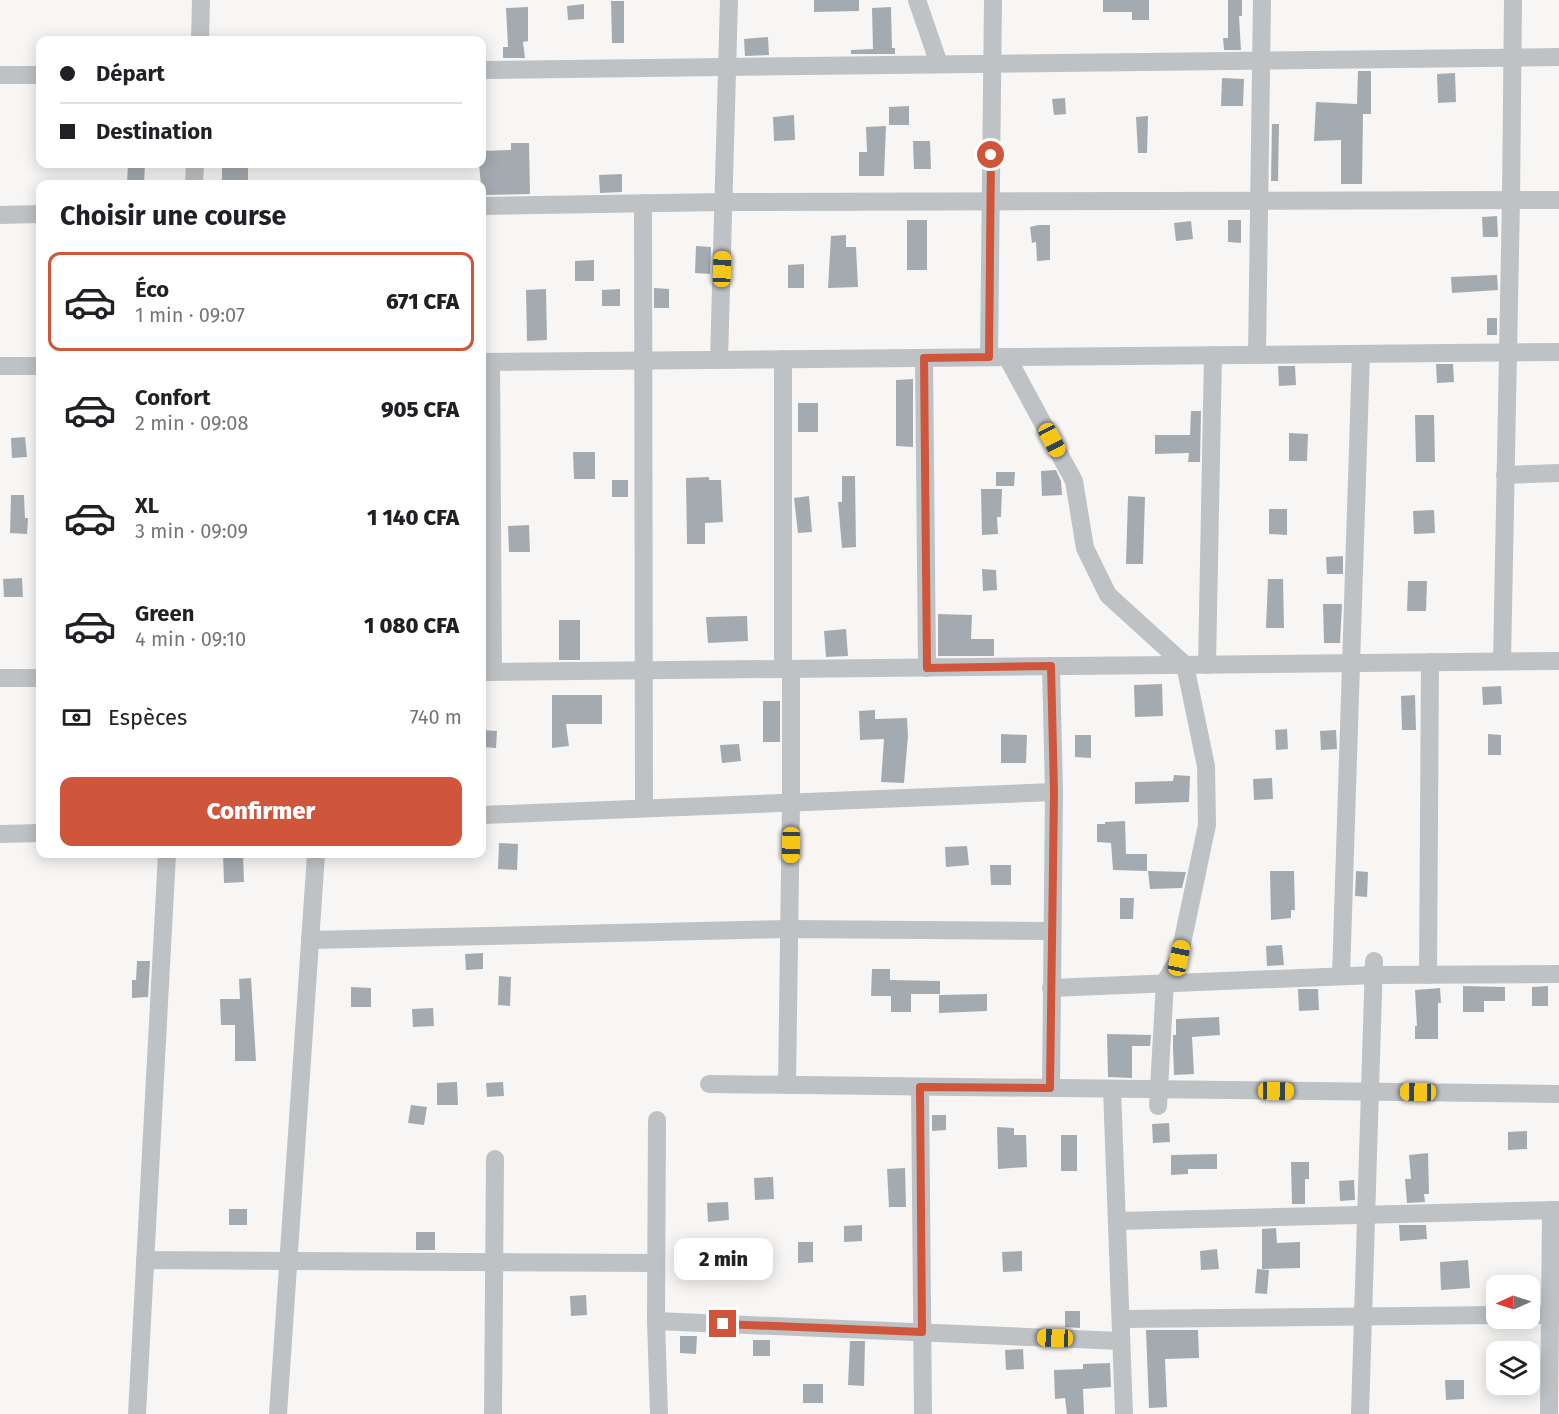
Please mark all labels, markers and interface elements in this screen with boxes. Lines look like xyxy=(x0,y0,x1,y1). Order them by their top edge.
text: Départ xyxy=(96,60,165,87)
text: Destination xyxy=(96,118,213,145)
route start xyxy=(977,141,1004,168)
text: Choisir une course xyxy=(60,200,286,232)
car xyxy=(712,251,732,287)
icon: car xyxy=(63,275,117,329)
text: Éco xyxy=(135,276,169,303)
text: 671 CFA xyxy=(386,288,459,315)
text: 1 min · 09:07 xyxy=(135,303,245,327)
icon: car xyxy=(63,383,117,437)
text: Confort xyxy=(135,384,211,411)
text: 905 CFA xyxy=(381,396,459,423)
text: 2 min · 09:08 xyxy=(135,411,249,435)
car xyxy=(1036,420,1068,460)
icon: car xyxy=(63,491,117,545)
text: XL xyxy=(135,492,159,519)
text: 1 140 CFA xyxy=(367,504,459,531)
text: 3 min · 09:09 xyxy=(135,519,248,543)
icon: car xyxy=(63,599,117,653)
text: Green xyxy=(135,600,194,627)
text: 1 080 CFA xyxy=(364,612,459,639)
text: 4 min · 09:10 xyxy=(135,627,246,651)
icon: cash xyxy=(60,701,93,734)
text: Espèces xyxy=(108,704,187,731)
text: 740 m xyxy=(410,705,462,729)
button: Confirmer xyxy=(60,777,462,846)
car xyxy=(782,827,800,863)
car xyxy=(1166,939,1192,977)
car xyxy=(1258,1082,1294,1100)
car xyxy=(1400,1083,1436,1101)
callout: 2 min xyxy=(674,1237,772,1279)
text: 2 min xyxy=(699,1247,748,1271)
north arrow xyxy=(1486,1275,1540,1329)
map controls xyxy=(1486,1275,1540,1395)
route end xyxy=(709,1310,736,1337)
car xyxy=(1037,1328,1073,1348)
button: layers xyxy=(1486,1341,1540,1395)

